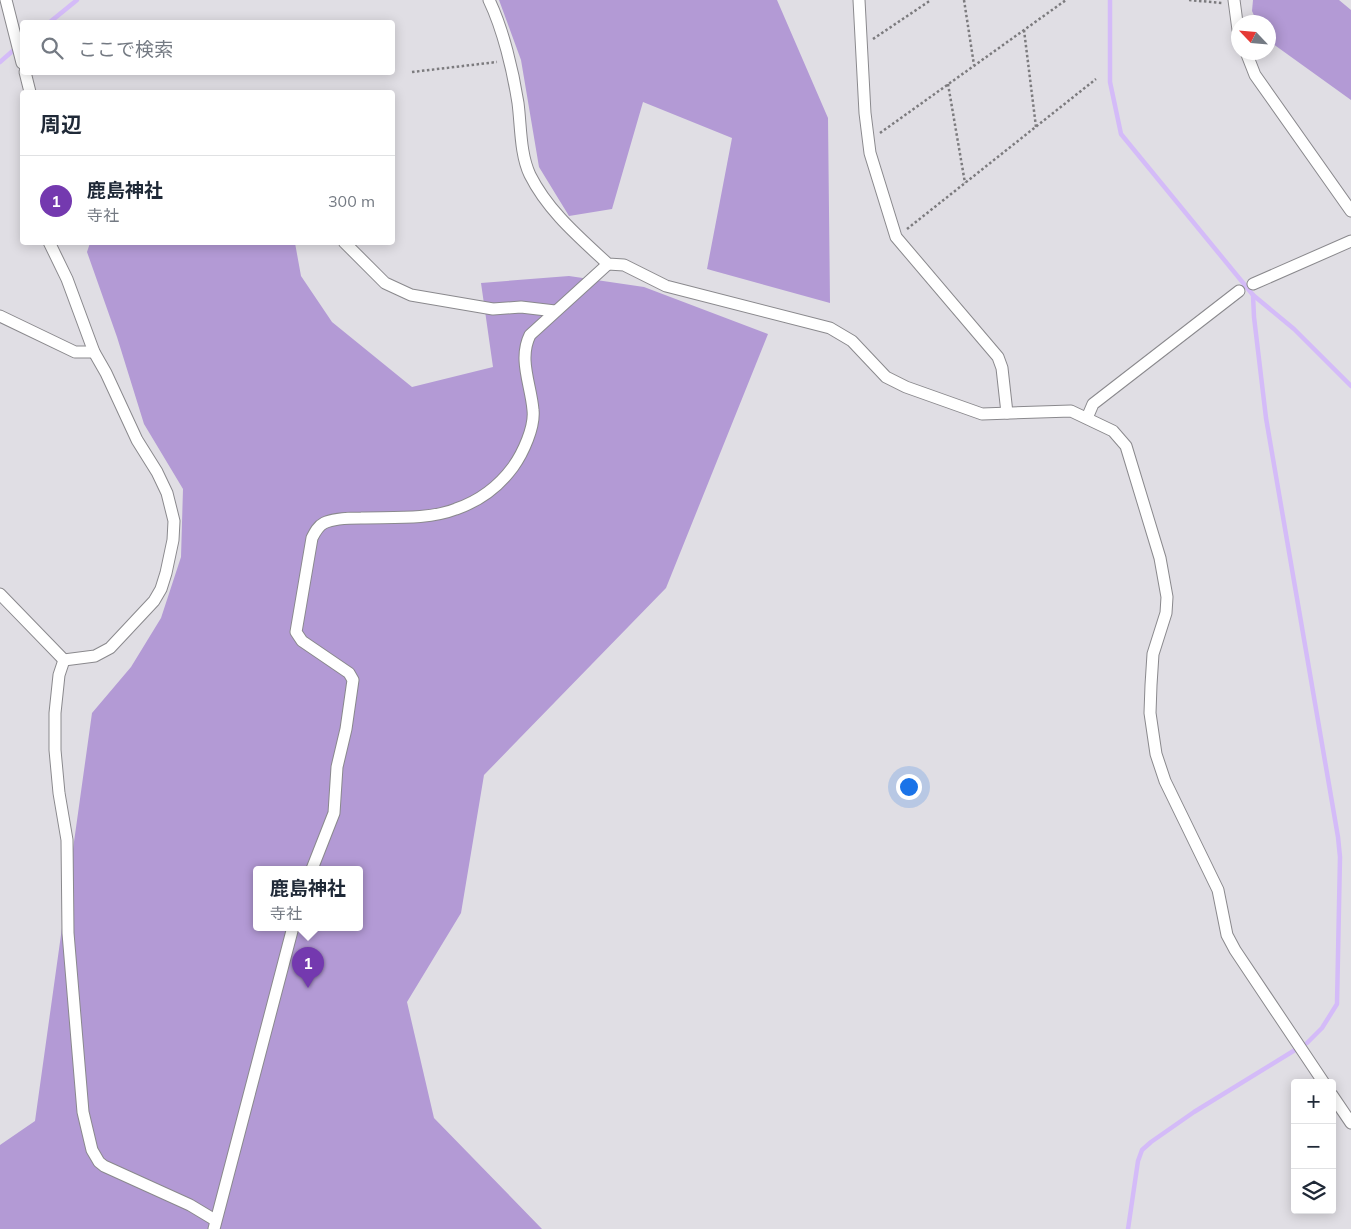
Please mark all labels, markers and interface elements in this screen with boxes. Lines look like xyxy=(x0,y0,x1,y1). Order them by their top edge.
north arrow xyxy=(1231,15,1276,60)
search box xyxy=(20,20,395,75)
icon: search xyxy=(38,34,66,62)
text: ここで検索 xyxy=(78,37,173,61)
text: 周辺 xyxy=(40,111,82,137)
text: 鹿島神社 xyxy=(87,178,163,202)
text: 1 xyxy=(51,191,61,211)
text: 300 m xyxy=(328,191,375,211)
text: 寺社 xyxy=(87,205,119,225)
your location xyxy=(896,774,922,800)
popup xyxy=(253,866,363,931)
text: 鹿島神社 xyxy=(270,876,346,900)
text: 寺社 xyxy=(270,903,302,923)
pin: 1 xyxy=(292,947,324,988)
map controls xyxy=(1291,1079,1336,1214)
button: + xyxy=(1291,1079,1336,1124)
button: − xyxy=(1291,1124,1336,1169)
button: layers xyxy=(1291,1169,1336,1214)

